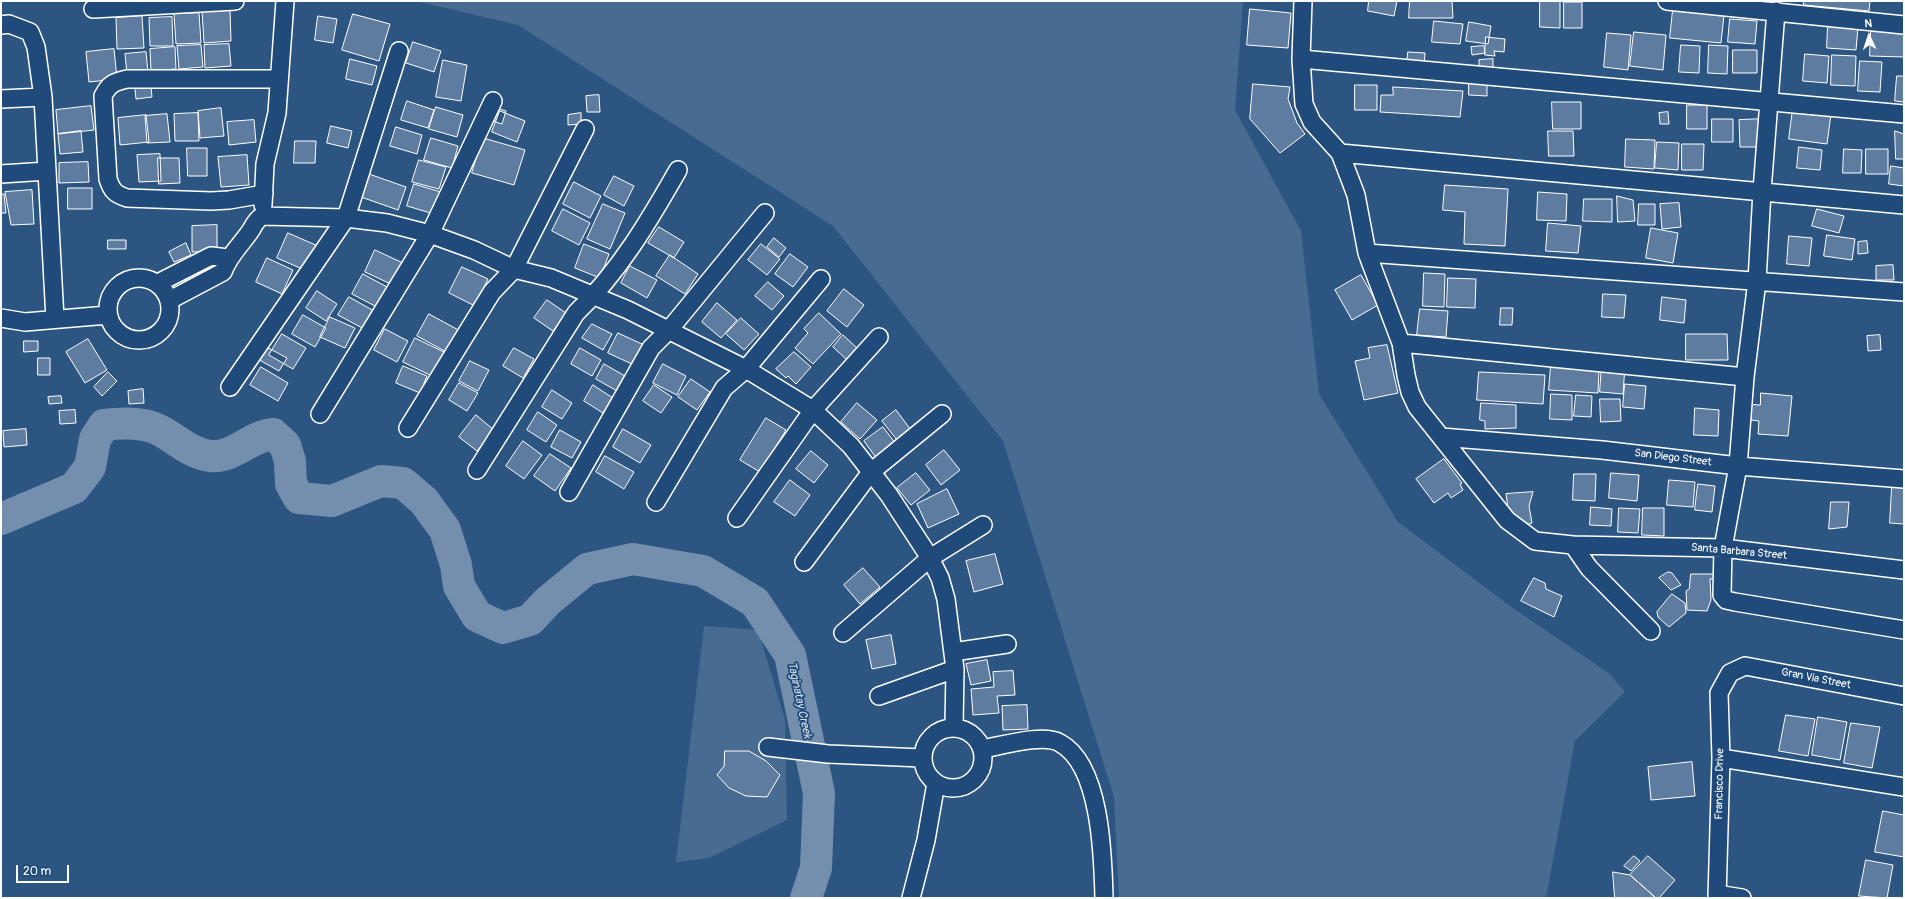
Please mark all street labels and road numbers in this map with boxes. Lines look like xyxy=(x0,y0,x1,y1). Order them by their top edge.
street label: San Diego Street xyxy=(1634,447,1712,469)
street label: Santa Barbara Street xyxy=(1690,541,1788,563)
street label: Gran Via Street xyxy=(1780,666,1852,692)
street label: Francisco Drive xyxy=(1713,748,1727,820)

